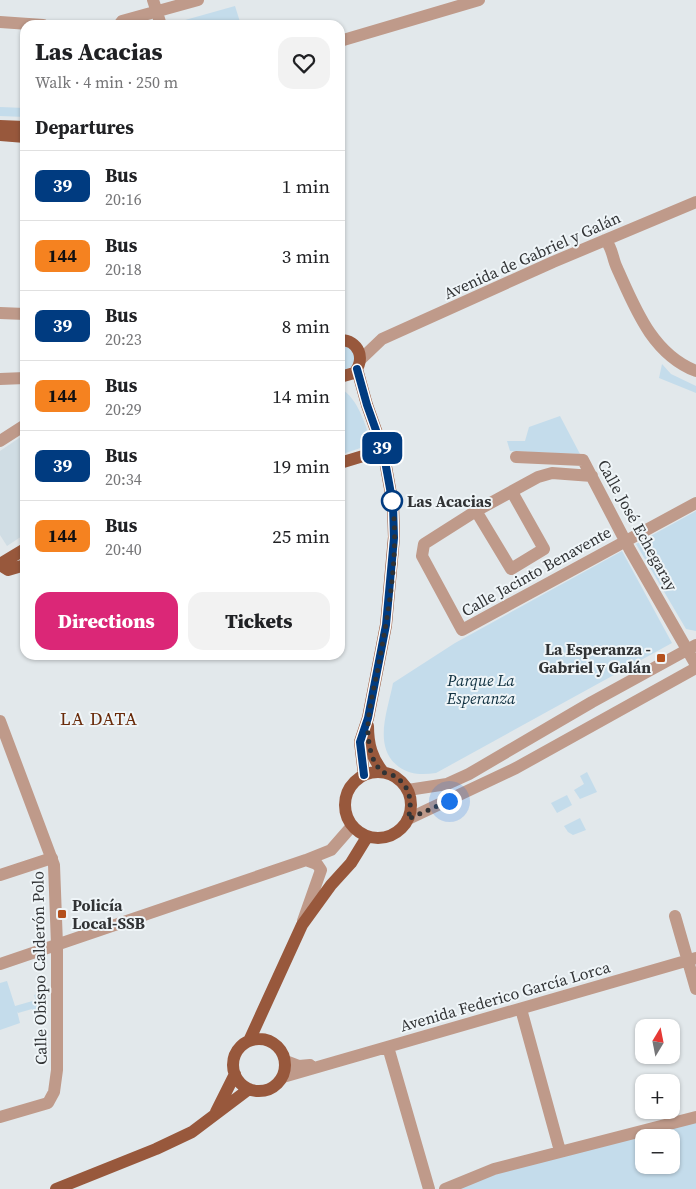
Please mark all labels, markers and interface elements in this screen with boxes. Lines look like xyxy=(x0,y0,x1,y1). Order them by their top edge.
text: Las Acacias xyxy=(35,35,163,68)
button: heart xyxy=(278,37,330,89)
text: Walk · 4 min · 250 m xyxy=(35,71,178,93)
text: Departures xyxy=(35,114,134,140)
text: Bus xyxy=(105,162,137,188)
text: 39 xyxy=(53,173,72,198)
text: 1 min xyxy=(282,173,330,199)
text: 20:16 xyxy=(105,188,142,210)
street label: Avenida de Gabriel y Galán xyxy=(440,206,624,304)
text: Bus xyxy=(105,232,137,258)
text: 144 xyxy=(48,243,77,268)
text: 3 min xyxy=(282,243,330,269)
text: 20:18 xyxy=(105,258,142,280)
text: Bus xyxy=(105,302,137,328)
text: 39 xyxy=(53,313,72,338)
text: 8 min xyxy=(282,313,330,339)
text: 20:23 xyxy=(105,328,142,350)
text: Bus xyxy=(105,372,137,398)
text: 144 xyxy=(48,383,77,408)
text: 14 min xyxy=(272,383,330,409)
text: 20:29 xyxy=(105,398,142,420)
line badge: 39 xyxy=(360,432,404,464)
text: 39 xyxy=(372,435,392,460)
text: Bus xyxy=(105,442,137,468)
text: 39 xyxy=(53,453,72,478)
text: 19 min xyxy=(272,453,330,479)
street label: Calle José Echegaray xyxy=(593,455,684,595)
text: 20:34 xyxy=(105,468,142,490)
marker: Las Acacias xyxy=(381,490,403,512)
place label: Las Acacias xyxy=(407,490,492,512)
text: Bus xyxy=(105,512,137,538)
street label: Calle Jacinto Benavente xyxy=(457,521,615,621)
text: 144 xyxy=(48,523,77,548)
text: 25 min xyxy=(272,523,330,549)
text: 20:40 xyxy=(105,538,142,560)
button: Directions xyxy=(35,592,178,650)
button: Tickets xyxy=(188,592,330,650)
place label: La Esperanza - Gabriel y Galán xyxy=(538,638,651,678)
marker: La Esperanza - Gabriel y Galán xyxy=(655,652,667,664)
park label: Parque La Esperanza xyxy=(446,669,516,709)
district label: LA DATA xyxy=(60,706,138,731)
your location xyxy=(437,789,462,814)
street label: Calle Obispo Calderón Polo xyxy=(26,871,52,1065)
place label: Policía Local-SSB xyxy=(72,894,146,934)
marker: Policía Local-SSB xyxy=(56,908,68,920)
street label: Avenida Federico García Lorca xyxy=(397,955,613,1037)
north arrow xyxy=(635,1019,680,1064)
map controls xyxy=(635,1019,680,1174)
button: + xyxy=(635,1074,680,1119)
button: − xyxy=(635,1129,680,1174)

